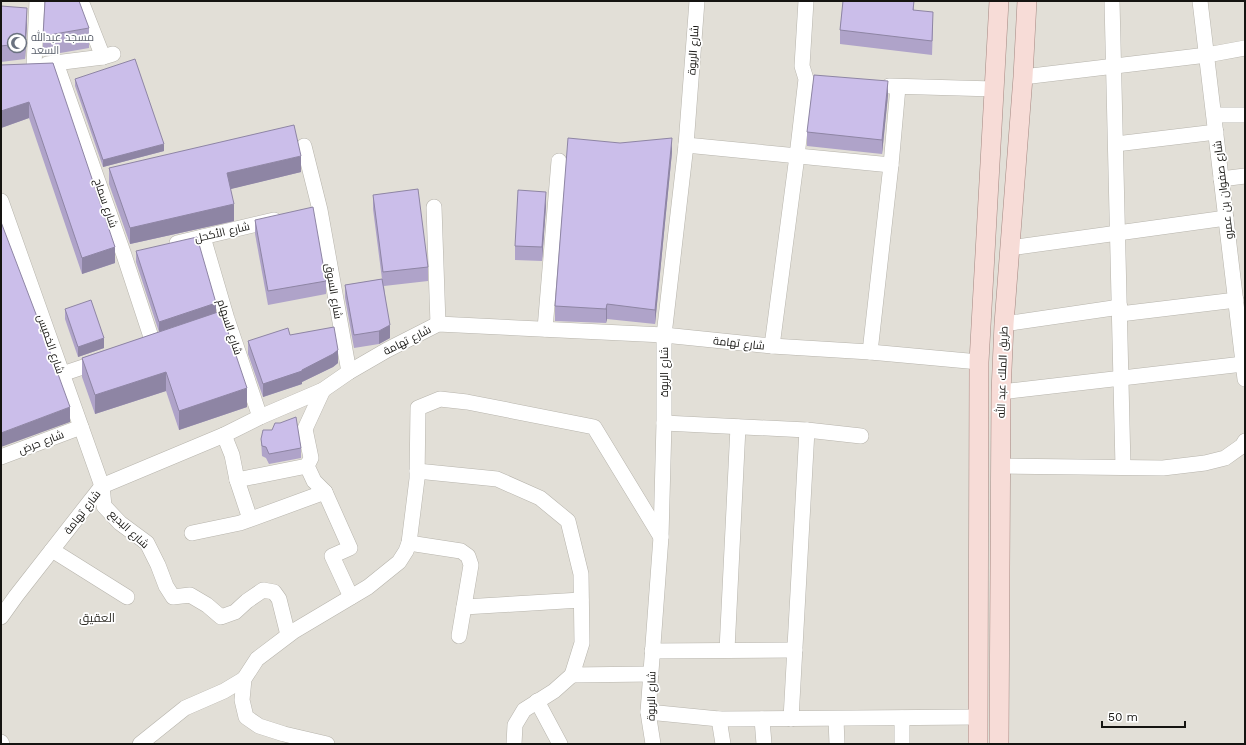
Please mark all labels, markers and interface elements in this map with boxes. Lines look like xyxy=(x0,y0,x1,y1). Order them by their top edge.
street label: شارع الربوة xyxy=(685,25,703,76)
place label: مسجد عبدالله السعد xyxy=(31,29,94,57)
mosque icon: مسجد عبدالله السعد xyxy=(6,32,28,54)
street label: شارع صفوان بن عمرو xyxy=(1211,140,1237,240)
street label: شارع سماح xyxy=(90,177,120,230)
street label: شارع الأكحل xyxy=(193,220,251,246)
street label: شارع السوق xyxy=(321,262,345,320)
street label: شارع السهام xyxy=(213,298,245,357)
street label: شارع الخميس xyxy=(33,313,67,376)
street label: شارع تهامة xyxy=(381,323,434,359)
street label: طريق الملك عبد الله xyxy=(992,326,1011,418)
street label: شارع تهامة xyxy=(712,334,765,354)
street label: شارع الربوة xyxy=(658,347,672,397)
street label: شارع حرض xyxy=(17,428,66,458)
street label: شارع تهامة xyxy=(61,488,104,537)
street label: شارع البديع xyxy=(105,508,151,552)
district label: العقيق xyxy=(79,611,115,625)
street label: شارع الربوة xyxy=(645,671,659,721)
scale bar xyxy=(1102,703,1185,729)
text: 50 m xyxy=(1108,710,1138,724)

